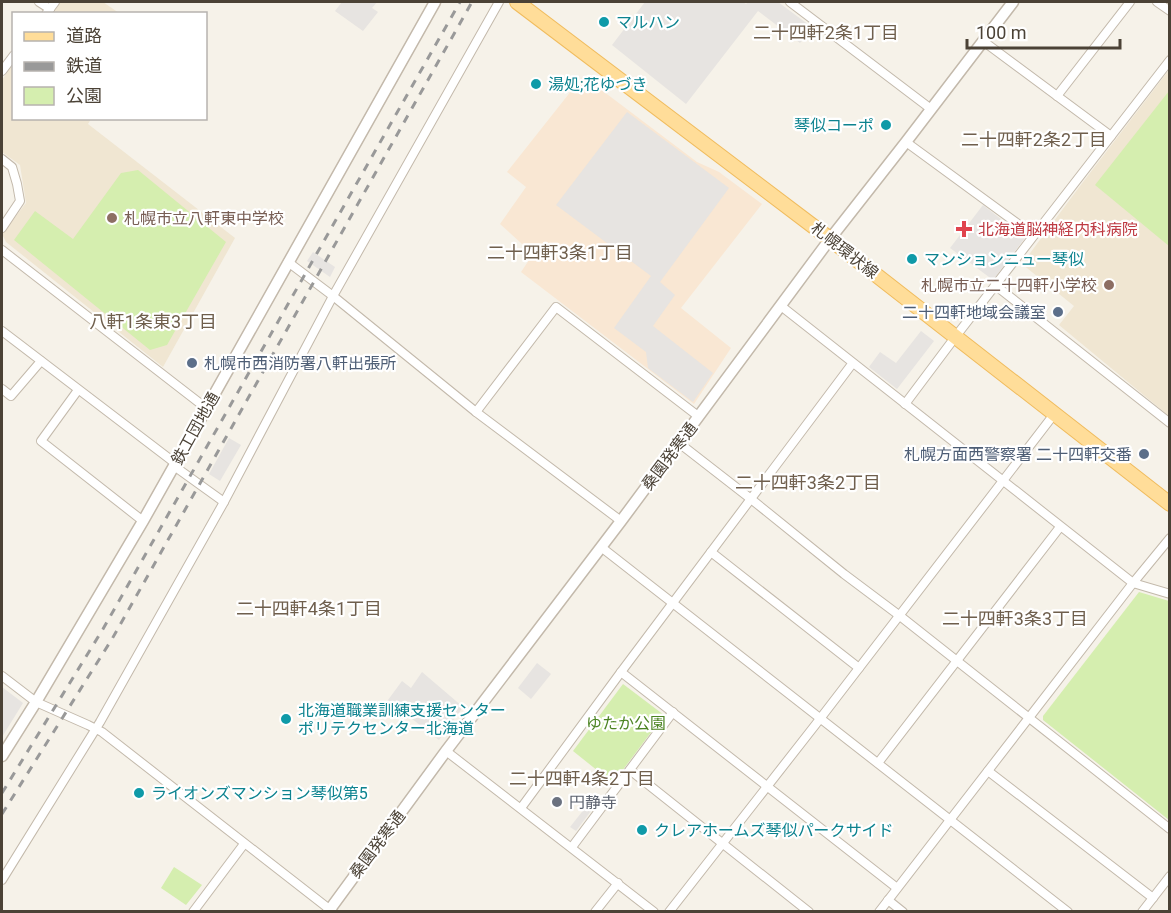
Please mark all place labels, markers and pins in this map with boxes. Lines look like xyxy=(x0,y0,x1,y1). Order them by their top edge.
place label: マルハン xyxy=(616,13,680,32)
marker: マルハン xyxy=(597,15,611,29)
place label: 湯処;花ゆづき xyxy=(548,75,647,94)
marker: 湯処;花ゆづき xyxy=(529,77,543,91)
place label: 琴似コーポ xyxy=(794,116,874,135)
marker: 琴似コーポ xyxy=(879,118,893,132)
place label: 札幌市立八軒東中学校 xyxy=(124,209,284,228)
marker: 札幌市立八軒東中学校 xyxy=(105,211,119,225)
marker: 北海道脳神経内科病院 xyxy=(955,220,973,238)
place label: 北海道脳神経内科病院 xyxy=(978,220,1138,239)
place label: マンションニュー琴似 xyxy=(924,250,1084,269)
marker: マンションニュー琴似 xyxy=(905,252,919,266)
place label: 札幌市立二十四軒小学校 xyxy=(921,276,1097,295)
marker: 札幌市立二十四軒小学校 xyxy=(1102,278,1116,292)
place label: 二十四軒地域会議室 xyxy=(902,303,1046,322)
marker: 二十四軒地域会議室 xyxy=(1051,305,1065,319)
place label: 札幌市西消防署八軒出張所 xyxy=(204,354,396,373)
marker: 札幌市西消防署八軒出張所 xyxy=(185,356,199,370)
place label: 札幌方面西警察署 二十四軒交番 xyxy=(904,445,1132,464)
marker: 札幌方面西警察署 二十四軒交番 xyxy=(1137,447,1151,461)
place label: 北海道職業訓練支援センター ポリテクセンター北海道 xyxy=(298,701,506,738)
marker: 北海道職業訓練支援センター ポリテクセンター北海道 xyxy=(279,712,293,726)
place label: ライオンズマンション琴似第5 xyxy=(151,784,368,803)
marker: ライオンズマンション琴似第5 xyxy=(132,786,146,800)
place label: 円静寺 xyxy=(569,793,617,812)
marker: 円静寺 xyxy=(550,795,564,809)
place label: クレアホームズ琴似パークサイド xyxy=(654,821,894,840)
marker: クレアホームズ琴似パークサイド xyxy=(635,823,649,837)

